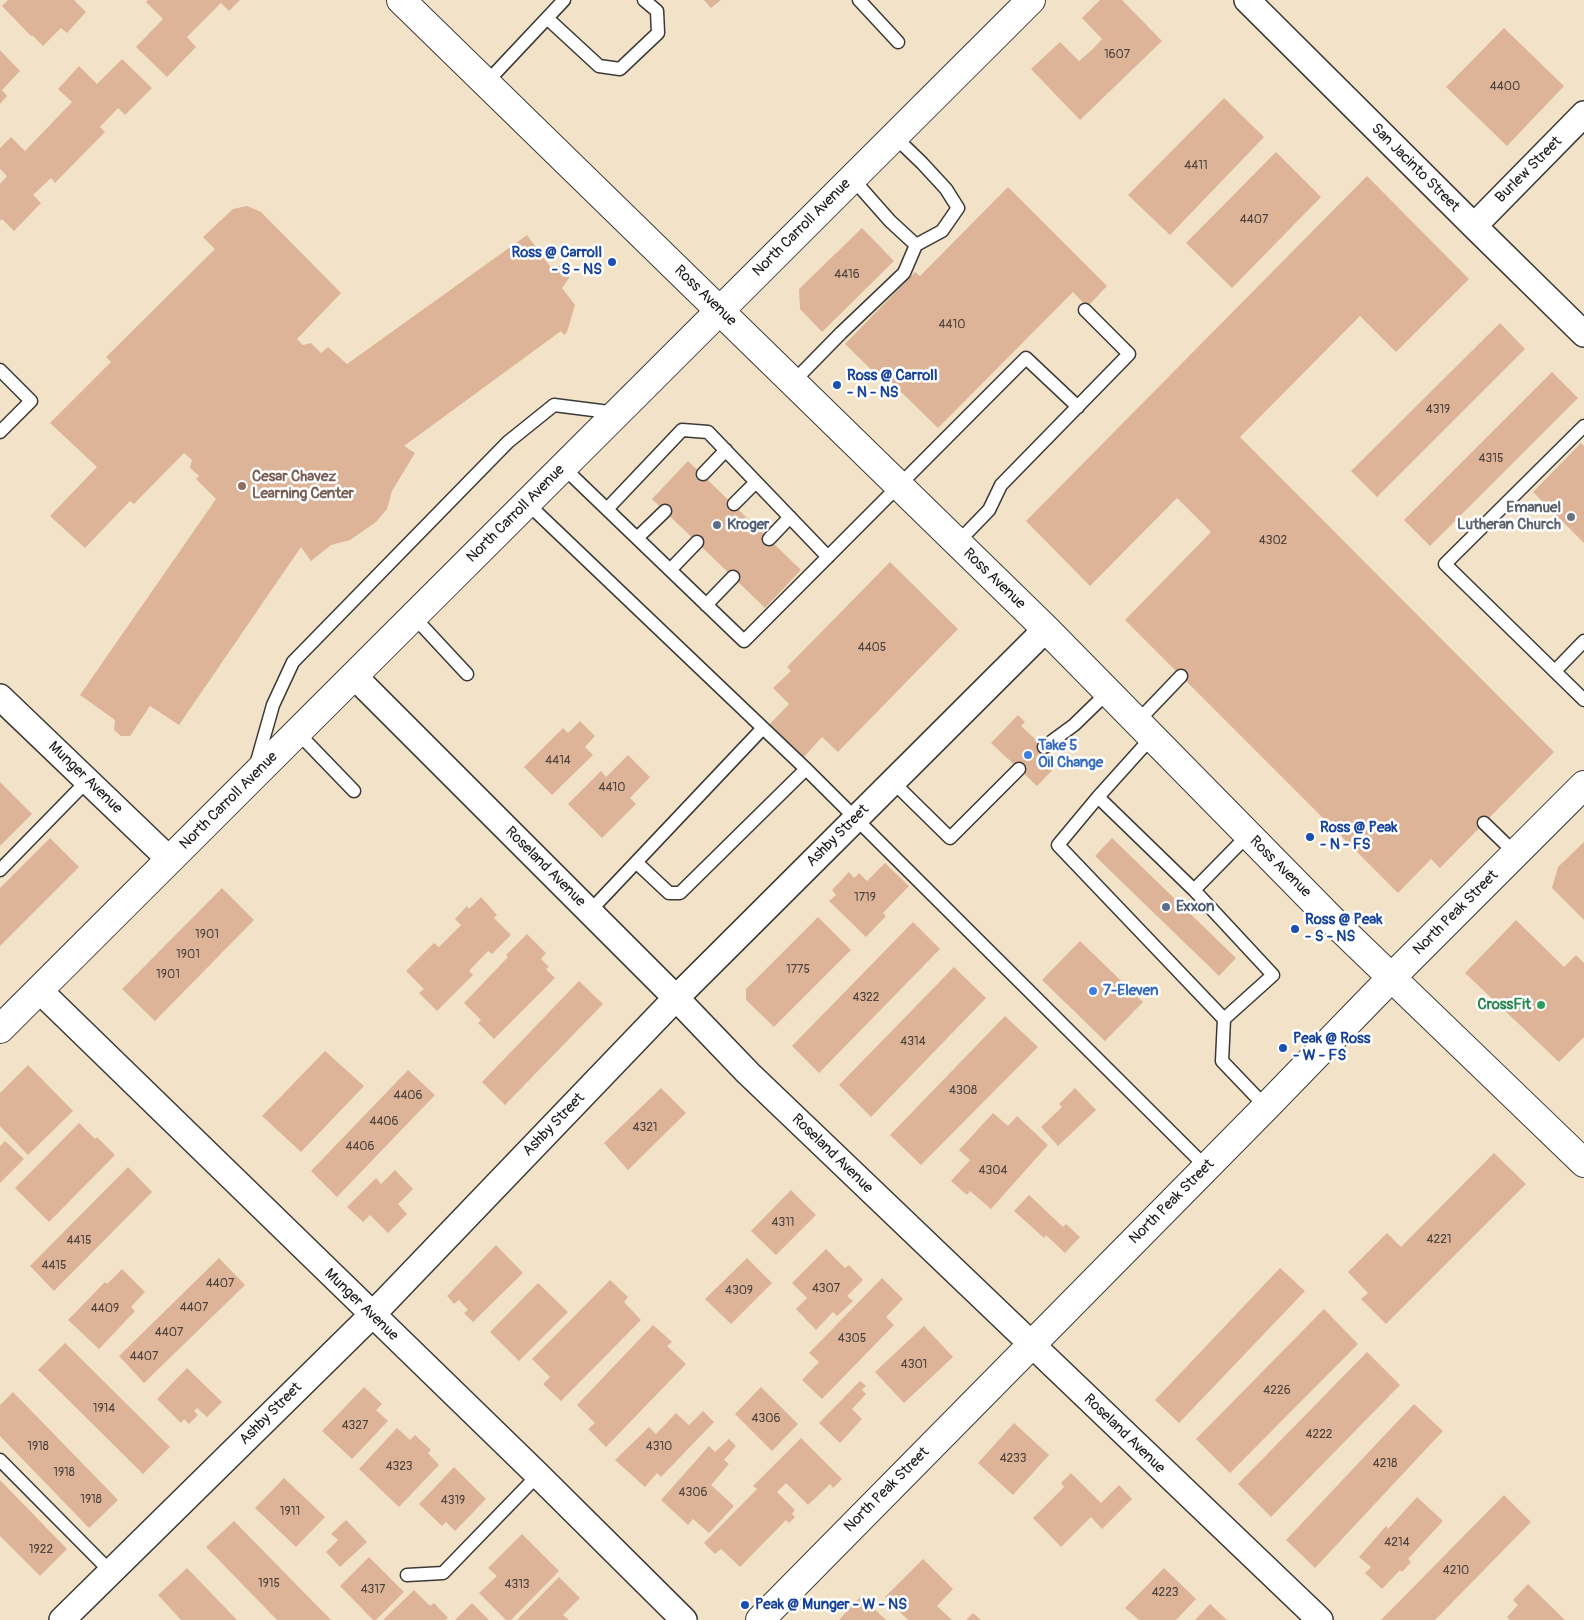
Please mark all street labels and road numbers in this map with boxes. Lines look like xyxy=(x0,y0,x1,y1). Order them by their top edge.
street label: San Jacinto Street xyxy=(1367,120,1463,216)
street label: Burlew Street xyxy=(1492,133,1566,207)
street label: North Carroll Avenue xyxy=(749,175,855,281)
street label: Ross Avenue xyxy=(670,262,740,330)
street label: North Carroll Avenue xyxy=(463,461,569,567)
street label: Ross Avenue xyxy=(959,545,1029,613)
street label: Munger Avenue xyxy=(44,738,126,818)
street label: North Carroll Avenue xyxy=(176,748,282,854)
street label: Ashby Street xyxy=(803,801,873,871)
street label: Roseland Avenue xyxy=(501,823,589,911)
street label: Ross Avenue xyxy=(1246,833,1314,901)
street label: North Peak Street xyxy=(1410,867,1502,959)
street label: Ashby Street xyxy=(519,1090,589,1160)
street label: Roseland Avenue xyxy=(788,1111,876,1197)
street label: North Peak Street xyxy=(1126,1156,1218,1248)
street label: Munger Avenue xyxy=(320,1265,402,1345)
street label: Ashby Street xyxy=(236,1379,306,1449)
street label: Roseland Avenue xyxy=(1080,1391,1168,1477)
street label: North Peak Street xyxy=(841,1444,933,1536)

